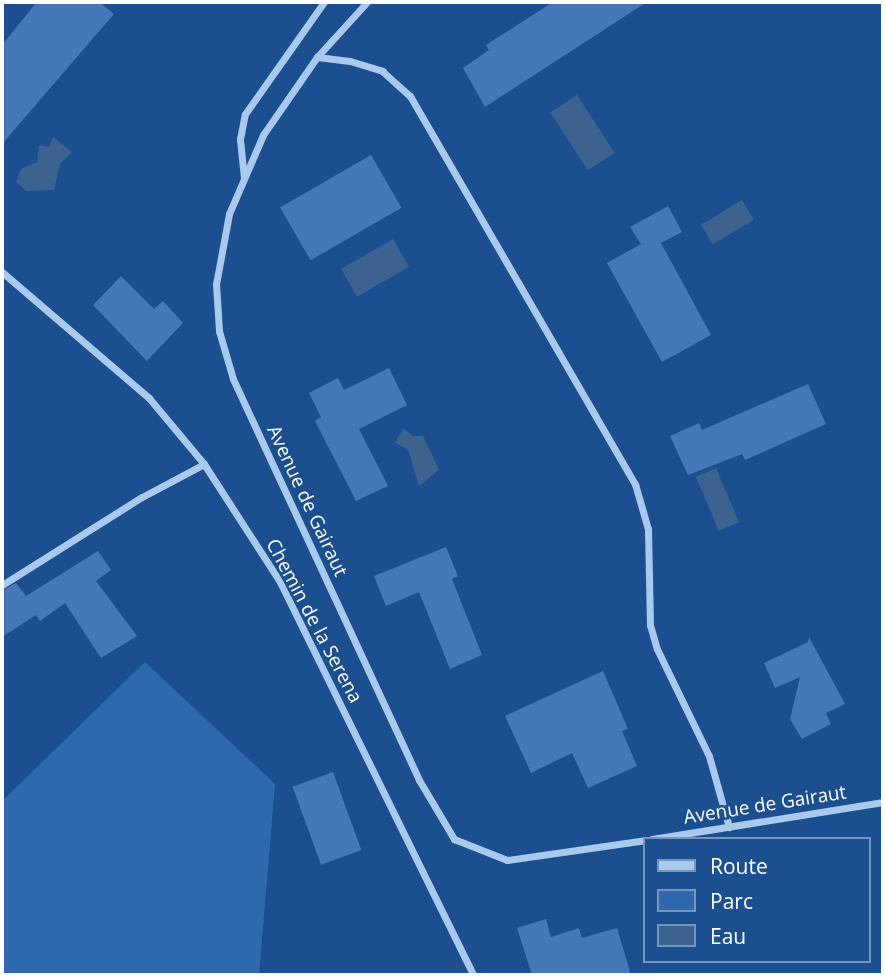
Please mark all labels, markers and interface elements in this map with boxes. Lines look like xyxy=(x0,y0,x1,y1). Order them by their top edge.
street label: Avenue de Gairaut xyxy=(262,422,352,580)
street label: Chemin de la Serena xyxy=(261,535,367,707)
street label: Avenue de Gairaut xyxy=(682,781,848,829)
legend xyxy=(644,837,871,963)
text: Route xyxy=(710,852,768,880)
text: Parc xyxy=(710,887,753,915)
text: Eau xyxy=(710,922,746,950)

